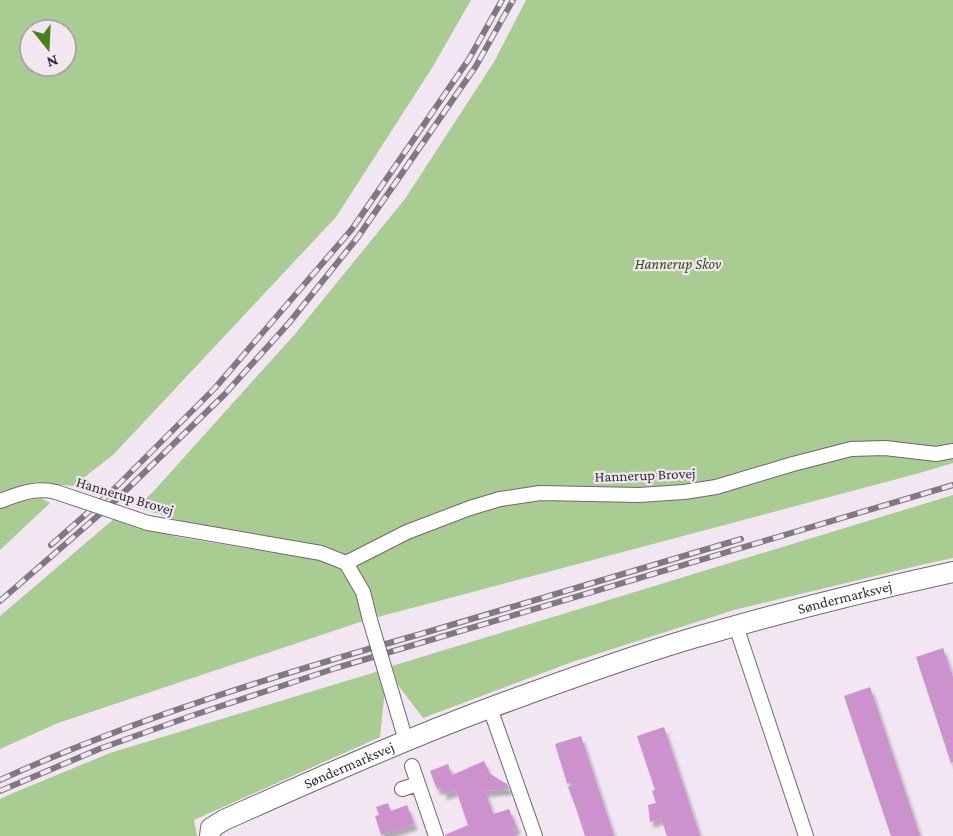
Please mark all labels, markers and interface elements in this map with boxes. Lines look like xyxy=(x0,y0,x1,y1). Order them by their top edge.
north arrow xyxy=(18,18,78,78)
text: N xyxy=(45,52,60,72)
park label: Hannerup Skov xyxy=(635,256,721,273)
street label: Hannerup Brovej xyxy=(594,465,696,486)
street label: Hannerup Brovej xyxy=(74,474,176,519)
street label: Søndermarksvej xyxy=(796,578,894,617)
street label: Søndermarksvej xyxy=(301,739,397,792)

